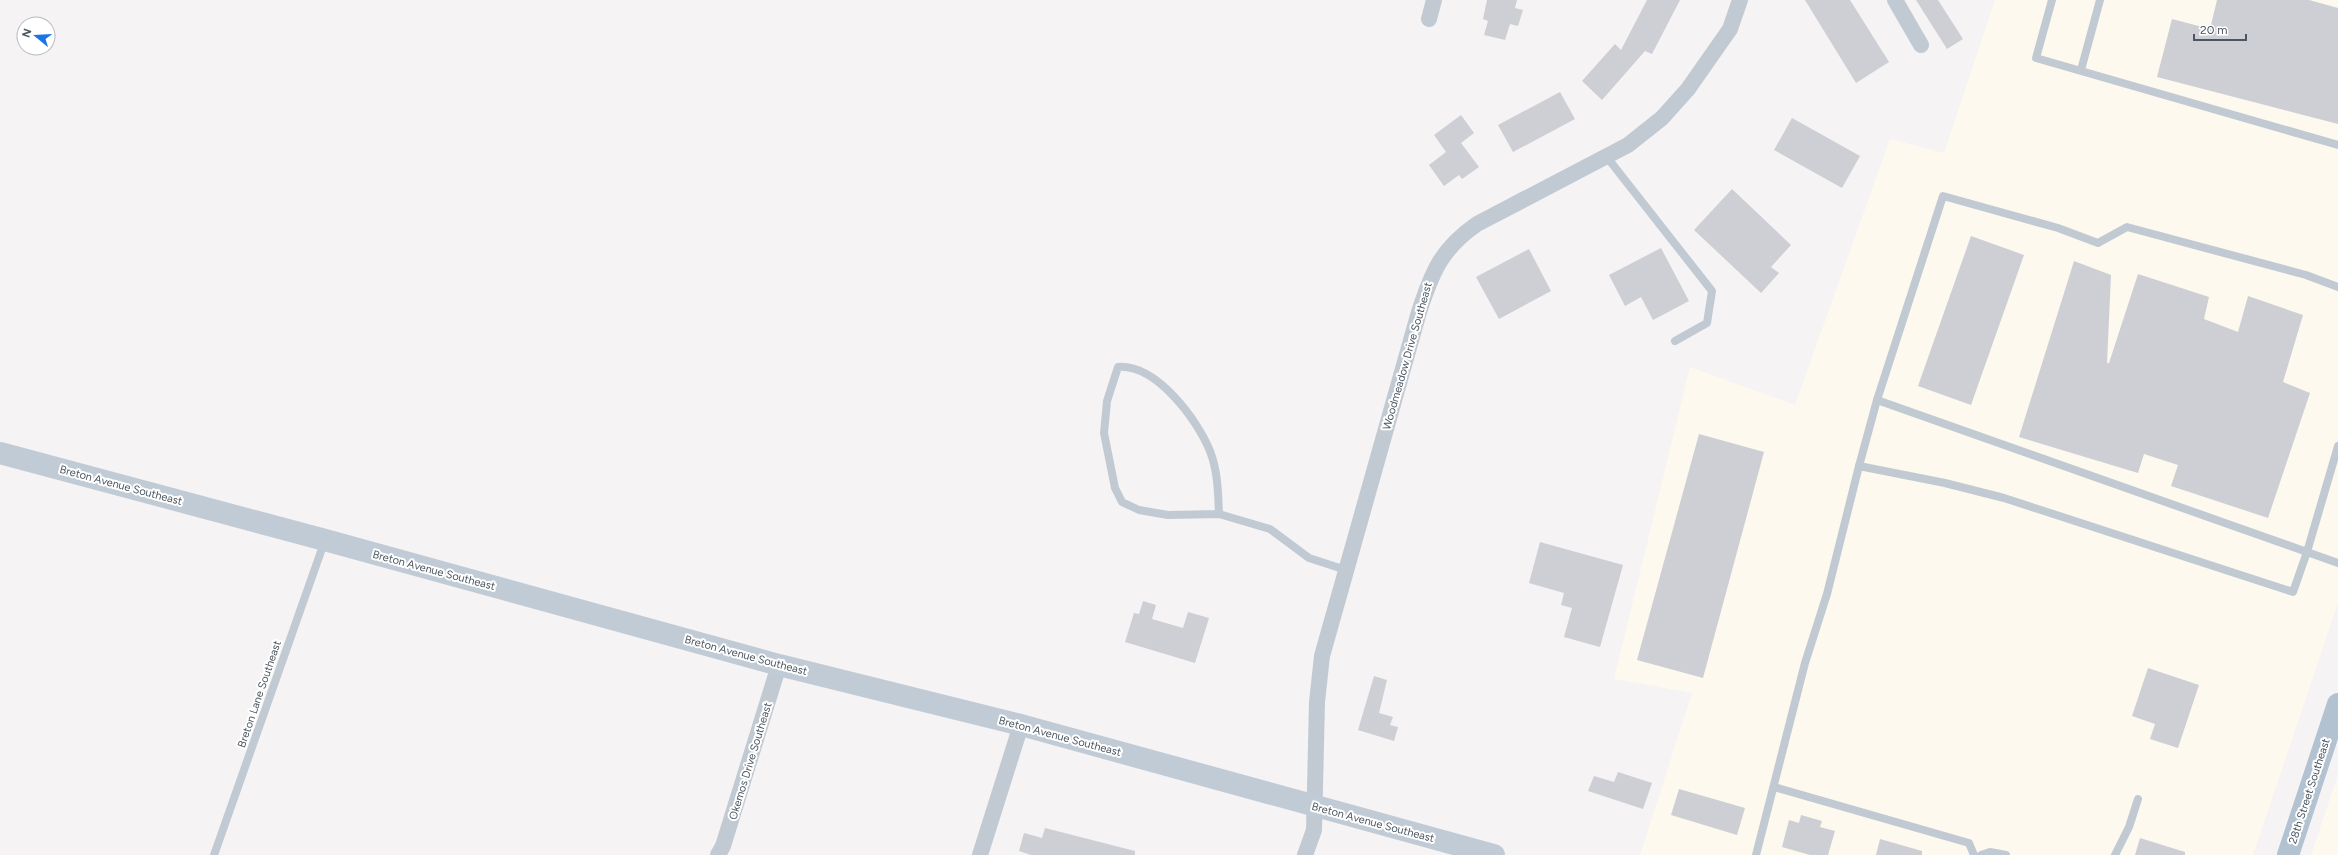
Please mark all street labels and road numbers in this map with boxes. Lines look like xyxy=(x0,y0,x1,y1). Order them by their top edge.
street label: Woodmeadow Drive Southeast xyxy=(1380,281,1435,431)
street label: Breton Avenue Southeast xyxy=(58,463,184,508)
street label: Breton Avenue Southeast xyxy=(371,548,497,593)
street label: Breton Avenue Southeast xyxy=(683,633,809,678)
street label: Breton Lane Southeast xyxy=(235,639,284,749)
street label: Okemos Drive Southeast xyxy=(726,701,775,821)
street label: Breton Avenue Southeast xyxy=(997,714,1123,759)
street label: 28th Street Southeast xyxy=(2286,737,2333,845)
street label: Breton Avenue Southeast xyxy=(1310,800,1436,845)

